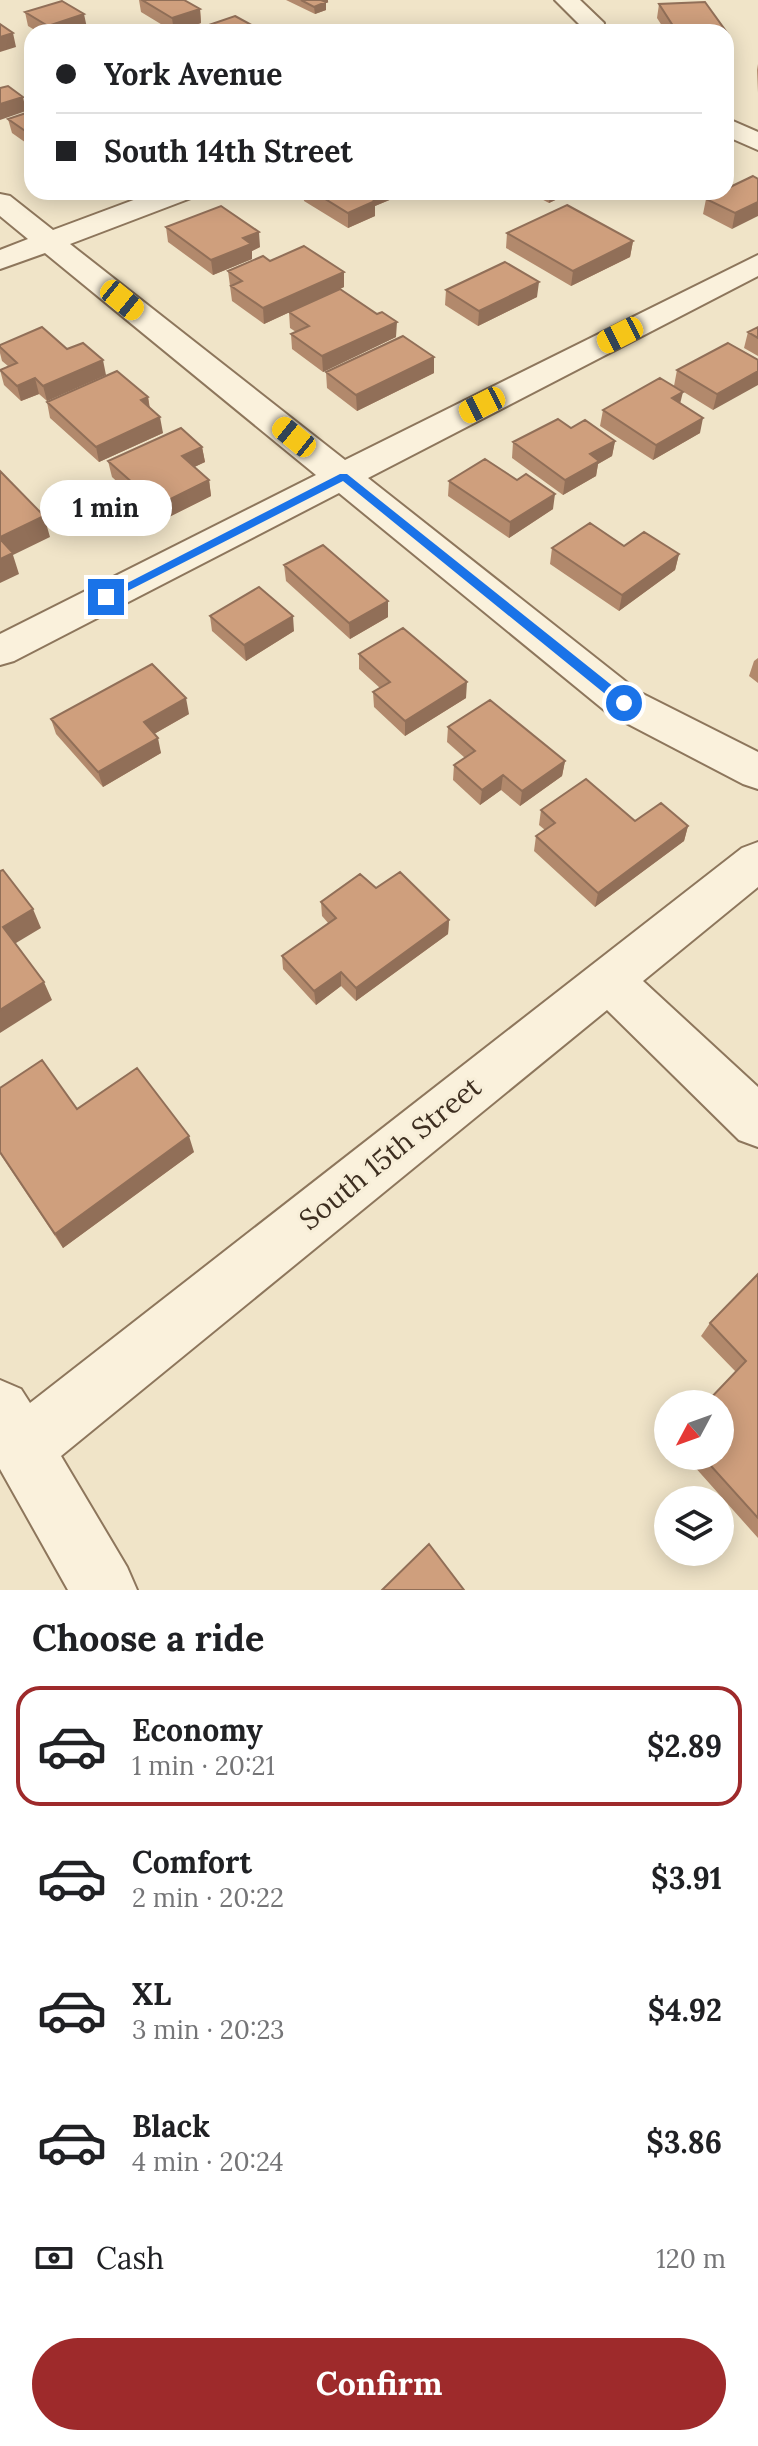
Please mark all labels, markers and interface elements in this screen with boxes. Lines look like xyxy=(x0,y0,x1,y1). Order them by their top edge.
text: York Avenue xyxy=(104,55,283,93)
text: South 14th Street xyxy=(104,132,353,170)
car xyxy=(96,276,148,324)
car xyxy=(593,313,647,357)
car xyxy=(455,383,509,427)
car xyxy=(268,413,320,461)
callout: 1 min xyxy=(40,481,172,537)
text: 1 min xyxy=(73,491,139,524)
route end xyxy=(88,579,124,615)
route start xyxy=(606,685,642,721)
street label: South 15th Street xyxy=(292,1069,488,1237)
north arrow xyxy=(654,1390,734,1470)
map controls xyxy=(654,1390,734,1566)
button: layers xyxy=(654,1486,734,1566)
text: Choose a ride xyxy=(32,1615,264,1661)
icon: car xyxy=(36,1710,108,1782)
text: Economy xyxy=(132,1711,263,1749)
text: $2.89 xyxy=(647,1727,722,1765)
text: 1 min · 20:21 xyxy=(132,1749,275,1782)
icon: car xyxy=(36,1842,108,1914)
text: Comfort xyxy=(132,1843,252,1881)
text: $3.91 xyxy=(651,1859,722,1897)
text: 2 min · 20:22 xyxy=(132,1881,284,1914)
icon: car xyxy=(36,1974,108,2046)
text: XL xyxy=(132,1975,171,2013)
text: $4.92 xyxy=(648,1991,722,2029)
text: 3 min · 20:23 xyxy=(132,2013,285,2046)
icon: car xyxy=(36,2106,108,2178)
text: Black xyxy=(132,2107,210,2145)
text: $3.86 xyxy=(646,2123,722,2161)
text: 4 min · 20:24 xyxy=(132,2145,284,2178)
icon: cash xyxy=(32,2236,76,2280)
text: Cash xyxy=(96,2239,164,2277)
text: 120 m xyxy=(656,2242,726,2275)
button: Confirm xyxy=(32,2338,726,2430)

